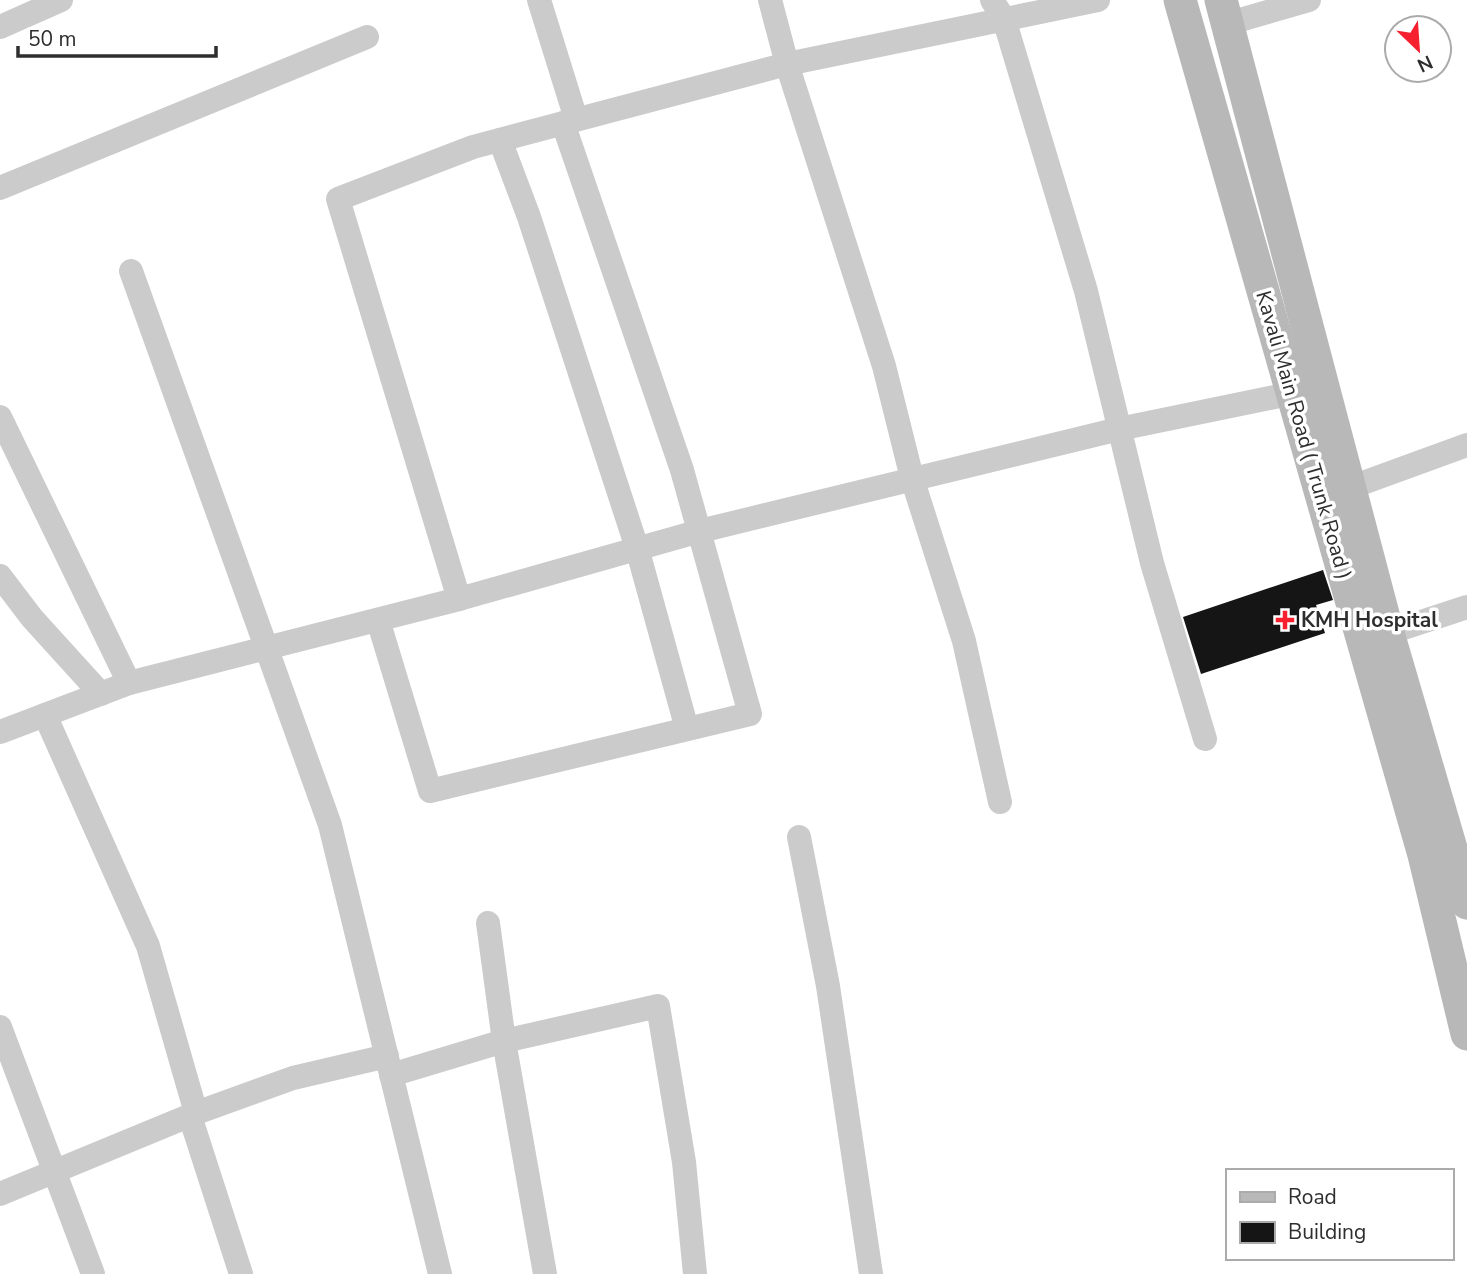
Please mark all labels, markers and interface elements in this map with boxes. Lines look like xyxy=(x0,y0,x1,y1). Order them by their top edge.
scale bar xyxy=(18,14,215,58)
north arrow xyxy=(1383,14,1453,84)
text: 50 m xyxy=(28,25,77,53)
text: N xyxy=(1413,49,1437,78)
street label: Kavali Main Road ( Trunk Road ) xyxy=(1249,287,1359,583)
place label: KMH Hospital xyxy=(1301,606,1438,634)
marker: KMH Hospital xyxy=(1275,610,1295,630)
legend xyxy=(1226,1169,1453,1260)
text: Road xyxy=(1288,1183,1337,1211)
text: Building xyxy=(1288,1218,1366,1246)

